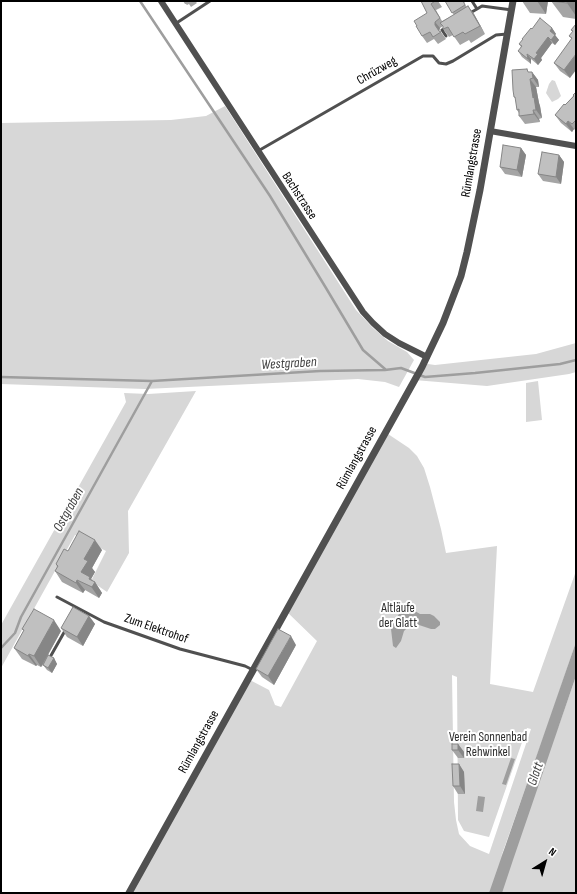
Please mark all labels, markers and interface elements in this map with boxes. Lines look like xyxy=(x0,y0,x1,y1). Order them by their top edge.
street label: Chrüzweg xyxy=(354,53,400,89)
street label: Rümlangstrasse xyxy=(458,127,486,199)
street label: Bachstrasse xyxy=(278,169,320,223)
water label: Westgraben xyxy=(261,354,317,374)
street label: Rümlangstrasse xyxy=(333,424,381,492)
water label: Ostgraben xyxy=(50,485,88,535)
park label: Altläufe der Glatt xyxy=(379,601,417,632)
street label: Zum Elektrohof xyxy=(122,611,190,647)
street label: Rümlangstrasse xyxy=(175,708,223,776)
park label: Verein Sonnenbad Rehwinkel xyxy=(449,730,527,761)
water label: Glatt xyxy=(524,760,548,788)
north arrow xyxy=(525,842,565,882)
text: N xyxy=(546,845,559,859)

